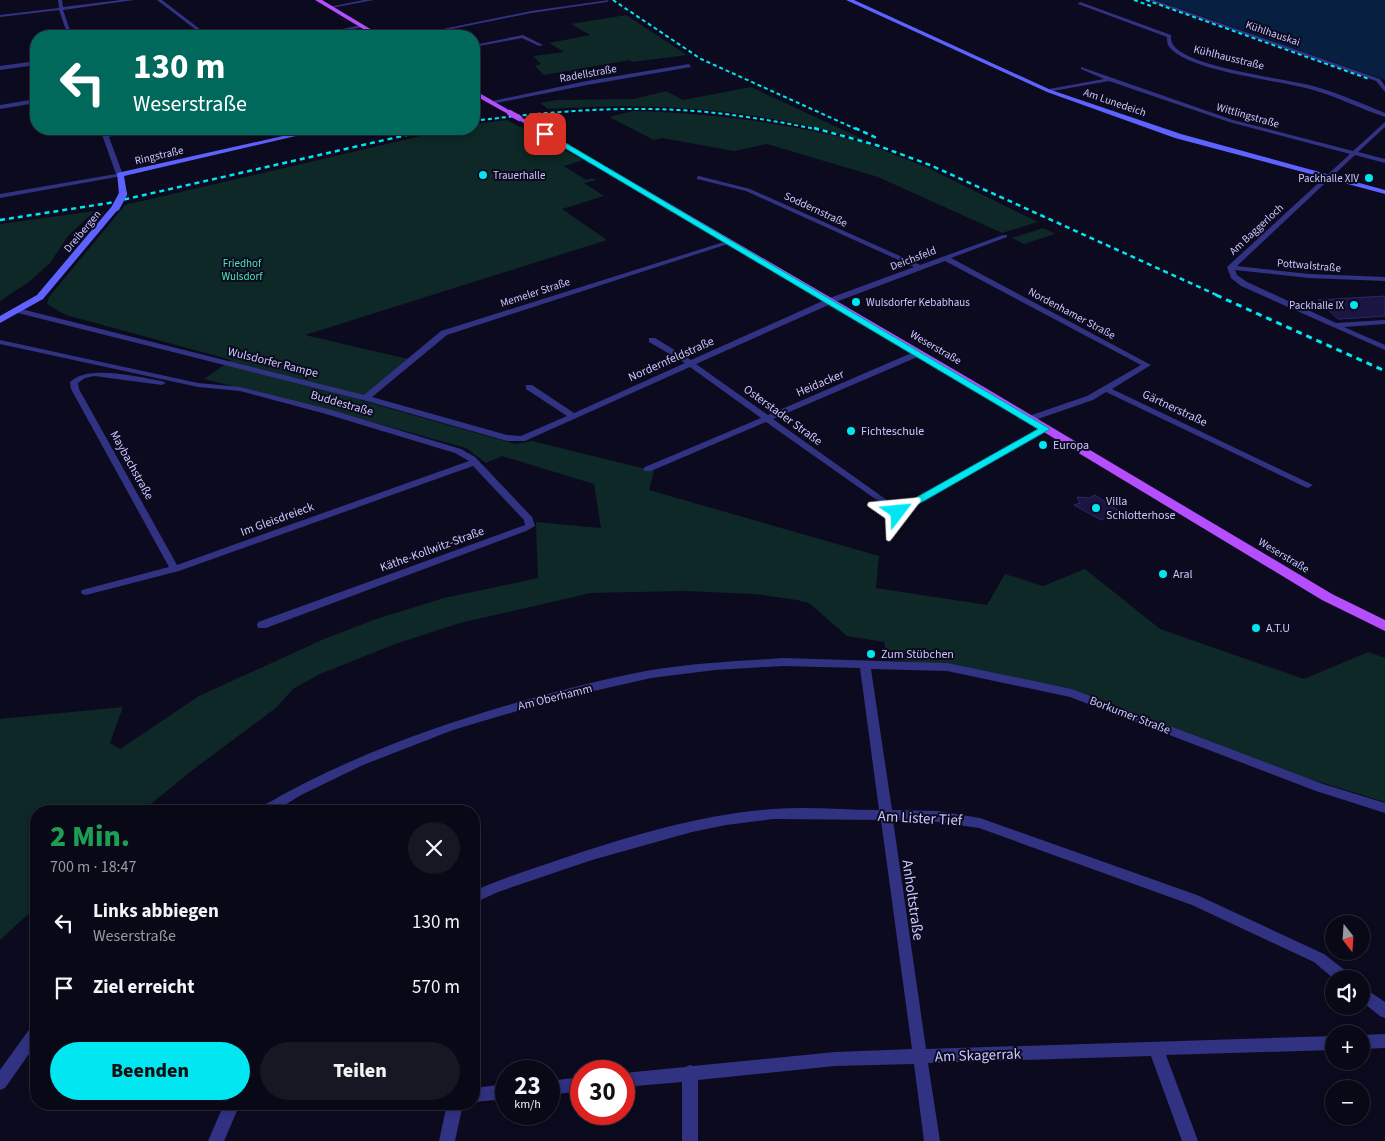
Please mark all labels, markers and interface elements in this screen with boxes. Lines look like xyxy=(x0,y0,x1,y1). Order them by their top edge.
street label: Kühlhauskai xyxy=(1244,17,1302,50)
street label: Kühlhausstraße xyxy=(1192,41,1266,74)
text: 130 m xyxy=(133,42,225,92)
icon: left xyxy=(50,50,115,115)
street label: Radellstraße xyxy=(558,61,618,86)
street label: Am Lunedeich xyxy=(1082,85,1148,120)
text: Weserstraße xyxy=(133,88,247,120)
street label: Wittlingstraße xyxy=(1215,99,1282,132)
pin xyxy=(524,113,566,155)
icon: arrive xyxy=(531,120,559,148)
street label: Ringstraße xyxy=(133,142,185,168)
place label: Trauerhalle xyxy=(493,168,546,183)
marker: Trauerhalle xyxy=(477,169,489,181)
place label: Packhalle XIV xyxy=(1298,171,1359,186)
marker: Packhalle XIV xyxy=(1363,172,1375,184)
street label: Soddernstraße xyxy=(782,188,850,231)
street label: Am Baggerloch xyxy=(1226,200,1287,258)
street label: Dreibergen xyxy=(60,207,104,256)
street label: Deichsfeld xyxy=(888,243,938,274)
street label: Pottwalstraße xyxy=(1276,255,1342,276)
park label: Friedhof Wulsdorf xyxy=(221,256,263,284)
street label: Memeler Straße xyxy=(498,274,572,311)
street label: Nordenhamer Straße xyxy=(1026,284,1118,343)
place label: Wulsdorfer Kebabhaus xyxy=(866,295,970,310)
marker: Wulsdorfer Kebabhaus xyxy=(850,296,862,308)
place label: Packhalle IX xyxy=(1289,298,1344,313)
marker: Packhalle IX xyxy=(1348,299,1360,311)
street label: Weserstraße xyxy=(907,327,965,368)
street label: Nordernfeldstraße xyxy=(626,333,717,386)
street label: Wulsdorfer Rampe xyxy=(226,343,320,382)
street label: Heidacker xyxy=(794,365,848,401)
street label: Osterstader Straße xyxy=(740,381,826,450)
street label: Buddestraße xyxy=(309,386,375,421)
street label: Gärtnerstraße xyxy=(1139,386,1210,431)
place label: Fichteschule xyxy=(861,423,924,440)
marker: Fichteschule xyxy=(845,425,857,437)
street label: Maybachstraße xyxy=(106,428,158,503)
place label: Europa xyxy=(1053,437,1089,454)
marker: Europa xyxy=(1037,439,1049,451)
position arrow xyxy=(871,485,923,537)
place label: Villa Schlotterhose xyxy=(1106,493,1176,524)
street label: Im Gleisdreieck xyxy=(238,498,316,541)
marker: Villa Schlotterhose xyxy=(1090,502,1102,514)
street label: Käthe-Kollwitz-Straße xyxy=(378,523,487,576)
street label: Weserstraße xyxy=(1255,534,1312,577)
place label: Aral xyxy=(1173,566,1193,583)
marker: Aral xyxy=(1157,568,1169,580)
place label: A.T.U xyxy=(1266,620,1290,637)
marker: A.T.U xyxy=(1250,622,1262,634)
place label: Zum Stübchen xyxy=(881,646,954,663)
marker: Zum Stübchen xyxy=(865,648,877,660)
street label: Am Oberhamm xyxy=(516,680,594,715)
street label: Borkumer Straße xyxy=(1087,692,1173,739)
street label: Am Lister Tief xyxy=(877,806,963,831)
text: 2 Min. xyxy=(50,815,130,858)
button: close xyxy=(408,822,460,874)
text: 700 m · 18:47 xyxy=(50,856,137,878)
street label: Anholtstraße xyxy=(896,859,929,942)
text: Links abbiegen xyxy=(93,898,219,925)
icon: left xyxy=(50,909,78,937)
text: 130 m xyxy=(412,909,460,936)
north arrow xyxy=(1325,915,1370,960)
map controls xyxy=(1325,915,1370,1125)
text: Weserstraße xyxy=(93,925,176,947)
button: sound xyxy=(1325,970,1370,1015)
icon: arrive xyxy=(50,974,78,1002)
text: Ziel erreicht xyxy=(93,974,194,1001)
text: 570 m xyxy=(412,974,460,1001)
button: + xyxy=(1325,1025,1370,1070)
button: Beenden xyxy=(50,1042,250,1100)
button: Teilen xyxy=(260,1042,460,1100)
street label: Am Skagerrak xyxy=(935,1043,1022,1067)
speed limit sign: 30 xyxy=(570,1060,635,1125)
text: 23 xyxy=(514,1068,541,1104)
button: − xyxy=(1325,1080,1370,1125)
text: km/h xyxy=(514,1096,541,1113)

